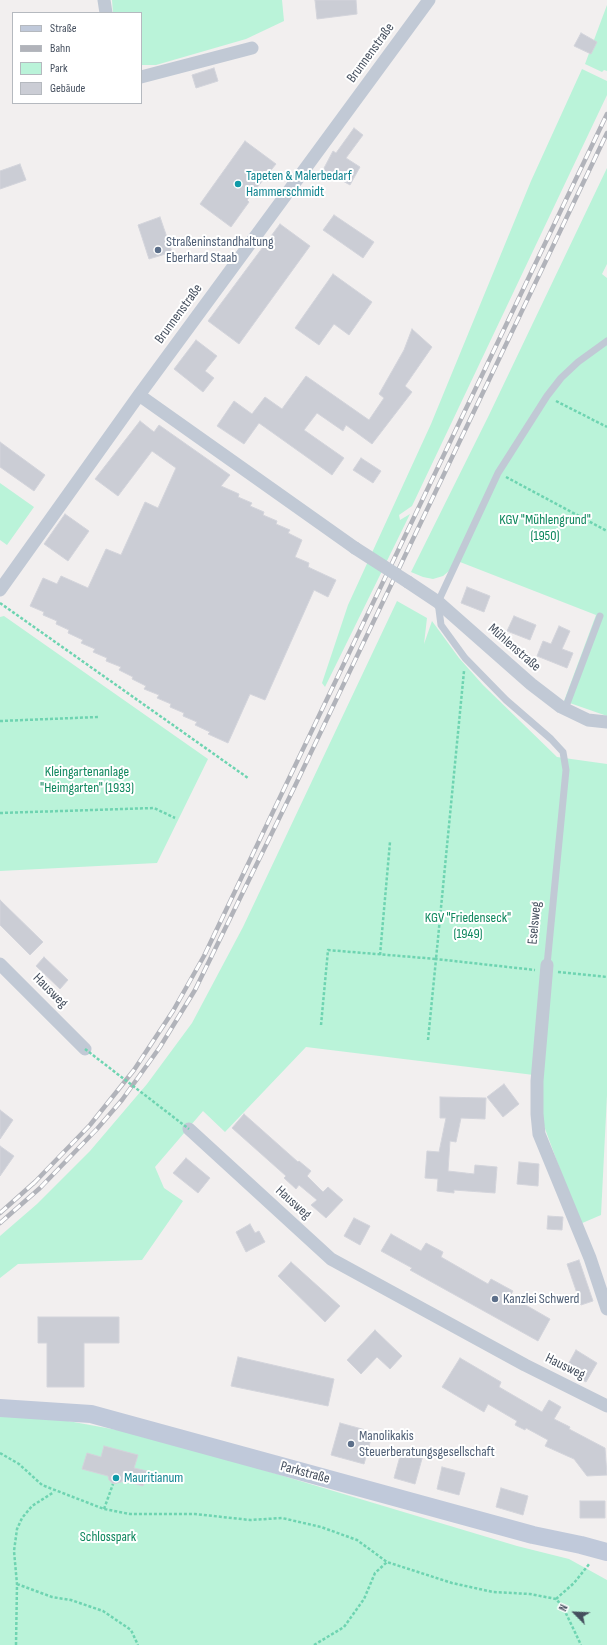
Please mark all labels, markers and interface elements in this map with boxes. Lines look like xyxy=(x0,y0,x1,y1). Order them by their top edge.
legend xyxy=(12,12,142,104)
street label: Brunnenstraße xyxy=(344,20,398,86)
text: Straße xyxy=(50,21,77,36)
text: Bahn xyxy=(50,41,70,56)
text: Park xyxy=(50,61,68,76)
text: Gebäude xyxy=(50,81,85,96)
place label: Tapeten & Malerbedarf Hammerschmidt xyxy=(246,168,352,200)
marker: Tapeten & Malerbedarf Hammerschmidt xyxy=(233,179,243,189)
place label: Straßeninstandhaltung Eberhard Staab xyxy=(166,234,274,266)
marker: Straßeninstandhaltung Eberhard Staab xyxy=(153,245,163,255)
street label: Brunnenstraße xyxy=(152,281,206,347)
park label: KGV "Mühlengrund" (1950) xyxy=(499,512,591,544)
street label: Mühlenstraße xyxy=(484,621,544,675)
park label: Kleingartenanlage "Heimgarten" (1933) xyxy=(40,764,134,796)
street label: Eselsweg xyxy=(525,901,545,945)
park label: KGV "Friedenseck" (1949) xyxy=(425,910,511,942)
street label: Hausweg xyxy=(29,970,71,1012)
street label: Hausweg xyxy=(272,1183,314,1223)
place label: Kanzlei Schwerd xyxy=(503,1291,579,1307)
marker: Kanzlei Schwerd xyxy=(490,1294,500,1304)
street label: Hausweg xyxy=(542,1350,588,1384)
place label: Manolikakis Steuerberatungsgesellschaft xyxy=(359,1428,495,1460)
marker: Manolikakis Steuerberatungsgesellschaft xyxy=(346,1439,356,1449)
street label: Parkstraße xyxy=(279,1458,331,1488)
place label: Mauritianum xyxy=(124,1470,183,1486)
marker: Mauritianum xyxy=(111,1473,121,1483)
park label: Schlosspark xyxy=(80,1529,136,1545)
north arrow xyxy=(555,1593,595,1633)
text: N xyxy=(556,1603,571,1613)

